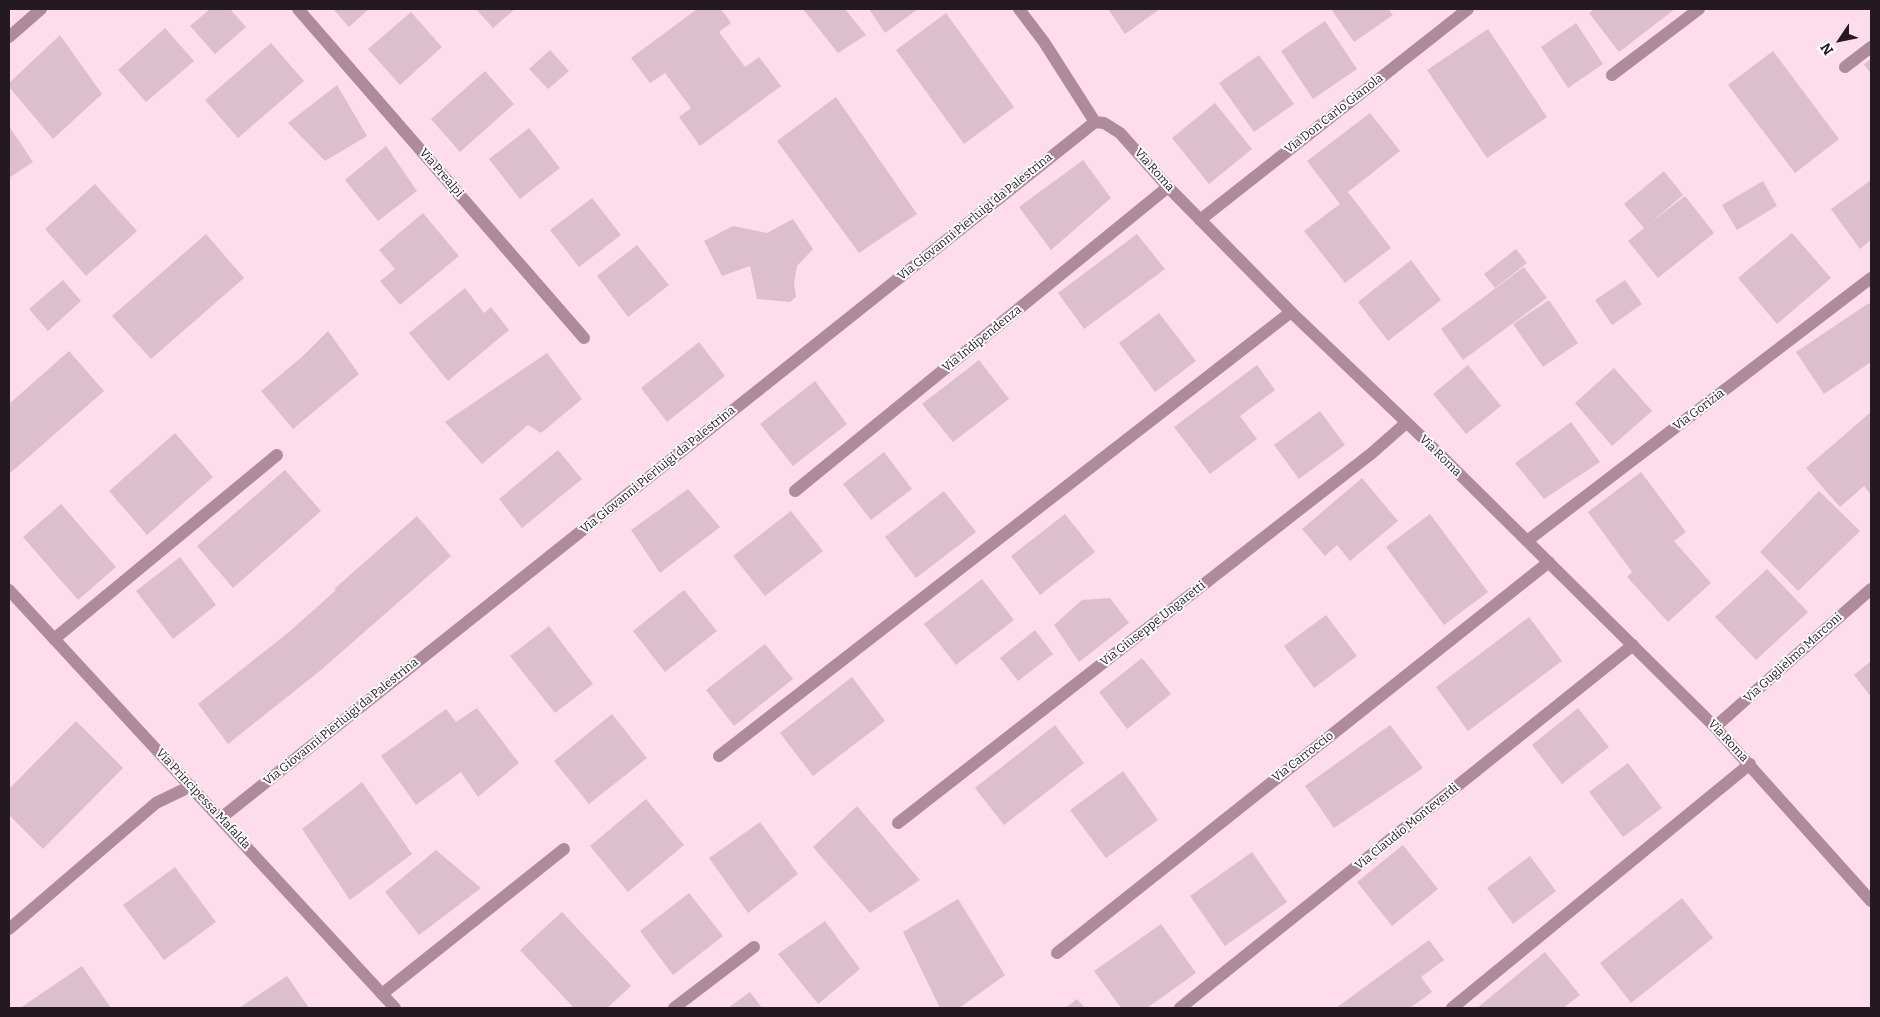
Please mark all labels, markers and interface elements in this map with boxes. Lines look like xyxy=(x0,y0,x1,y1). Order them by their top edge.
north arrow xyxy=(1815,15,1865,65)
text: N xyxy=(1817,39,1837,58)
street label: Via Don Carlo Gianola xyxy=(1282,71,1386,157)
street label: Via Prealpi xyxy=(416,146,466,200)
street label: Via Roma xyxy=(1131,146,1177,194)
street label: Via Giovanni Pierluigi da Palestrina xyxy=(895,150,1055,284)
street label: Via Indipendenza xyxy=(940,303,1024,375)
street label: Via Gorizia xyxy=(1671,386,1727,434)
street label: Via Giovanni Pierluigi da Palestrina xyxy=(578,403,738,537)
street label: Via Roma xyxy=(1416,433,1464,479)
street label: Via Giuseppe Ungaretti xyxy=(1098,579,1208,669)
street label: Via Guglielmo Marconi xyxy=(1741,610,1845,706)
street label: Via Giovanni Pierluigi da Palestrina xyxy=(261,655,421,789)
street label: Via Roma xyxy=(1705,717,1751,765)
street label: Via Carroccio xyxy=(1270,729,1336,785)
street label: Via Principessa Mafalda xyxy=(153,746,253,852)
street label: Via Claudio Monteverdi xyxy=(1352,781,1462,873)

